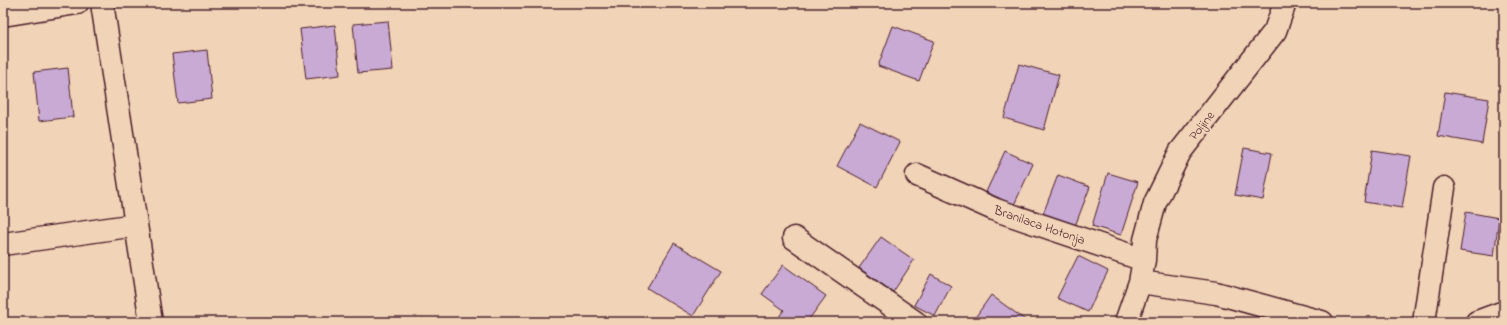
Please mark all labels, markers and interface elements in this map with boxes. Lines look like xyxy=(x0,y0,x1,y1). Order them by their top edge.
street label: Poljine xyxy=(1185,107,1220,145)
street label: Branilaca Hotonja xyxy=(990,201,1088,250)

